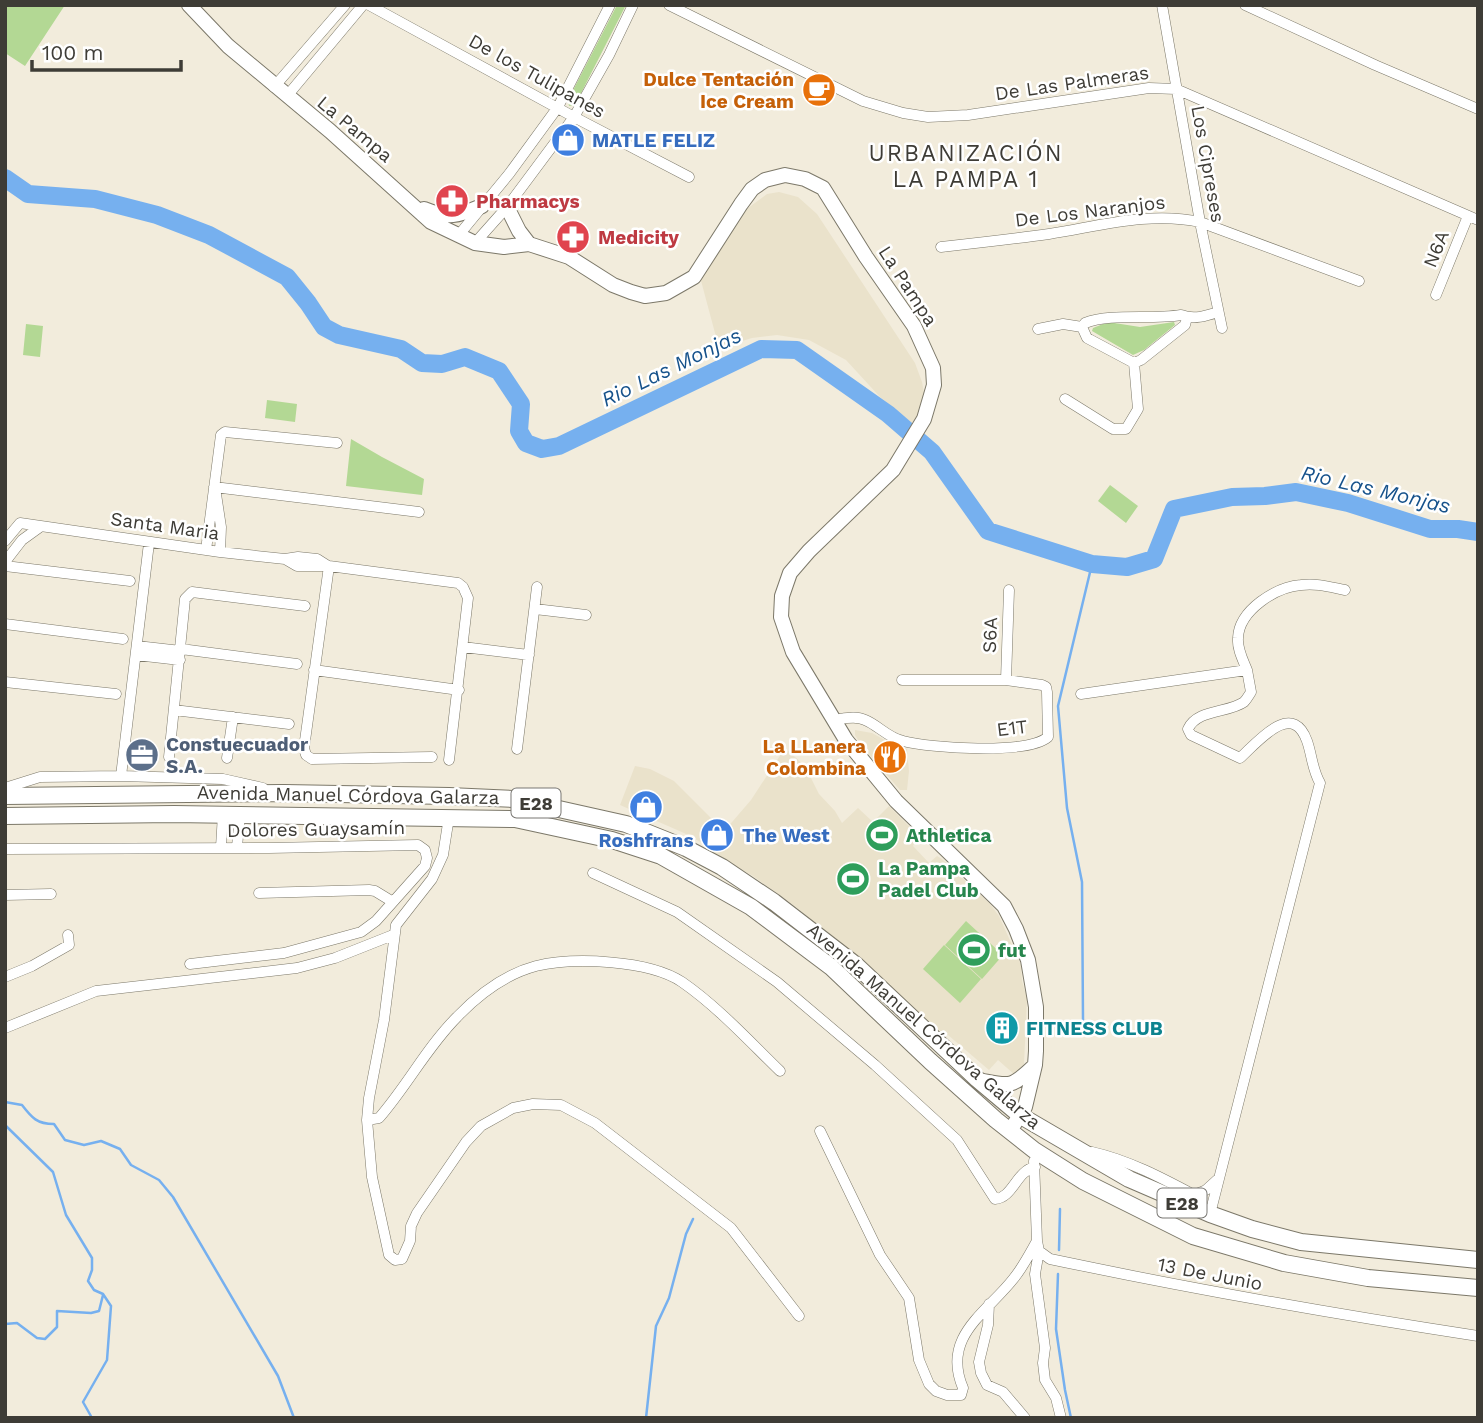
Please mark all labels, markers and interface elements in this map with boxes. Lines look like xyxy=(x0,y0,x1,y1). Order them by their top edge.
scale bar xyxy=(32,28,180,72)
street label: De los Tulipanes xyxy=(465,29,609,123)
text: 100 m xyxy=(42,40,104,65)
street label: De Las Palmeras xyxy=(994,61,1150,105)
place label: Dulce Tentación Ice Cream xyxy=(643,68,794,113)
cafe icon: Dulce Tentación Ice Cream xyxy=(800,71,838,109)
street label: La Pampa xyxy=(313,91,398,167)
street label: Los Cipreses xyxy=(1186,104,1230,224)
shop icon: MATLE FELIZ xyxy=(549,121,587,159)
place label: MATLE FELIZ xyxy=(592,129,715,152)
district label: URBANIZACIÓN LA PAMPA 1 xyxy=(868,139,1064,193)
pharmacy icon: Pharmacys xyxy=(433,182,471,220)
place label: Pharmacys xyxy=(476,190,580,213)
street label: De Los Naranjos xyxy=(1014,190,1166,232)
pharmacy icon: Medicity xyxy=(554,218,592,256)
place label: Medicity xyxy=(598,226,679,249)
street label: N6A xyxy=(1418,227,1454,271)
street label: La Pampa xyxy=(873,241,943,331)
water label: Rio Las Monjas xyxy=(597,322,745,412)
water label: Rio Las Monjas xyxy=(1299,460,1453,518)
street label: Santa Maria xyxy=(109,507,221,545)
street label: S6A xyxy=(978,616,1002,654)
street label: E1T xyxy=(995,715,1029,741)
place label: Constuecuador S.A. xyxy=(166,733,309,778)
place label: La LLanera Colombina xyxy=(763,735,866,780)
office icon: Constuecuador S.A. xyxy=(123,736,161,774)
restaurant icon: La LLanera Colombina xyxy=(871,738,909,776)
street label: Avenida Manuel Córdova Galarza xyxy=(197,781,500,809)
road number: E28 xyxy=(512,788,560,818)
shop icon: Roshfrans xyxy=(627,788,665,826)
street label: Dolores Guaysamín xyxy=(227,816,405,842)
shop icon: The West xyxy=(698,816,736,854)
sports icon: Athletica xyxy=(863,816,901,854)
place label: The West xyxy=(742,824,830,847)
place label: Athletica xyxy=(906,824,991,847)
place label: Roshfrans xyxy=(598,829,694,852)
place label: La Pampa Padel Club xyxy=(878,857,979,902)
sports icon: La Pampa Padel Club xyxy=(834,860,872,898)
street label: Avenida Manuel Córdova Galarza xyxy=(802,918,1046,1134)
sports icon: fut xyxy=(955,931,993,969)
place label: fut xyxy=(998,939,1027,962)
building icon: FITNESS CLUB xyxy=(983,1009,1021,1047)
place label: FITNESS CLUB xyxy=(1026,1017,1163,1040)
road number: E28 xyxy=(1158,1188,1206,1218)
street label: 13 De Junio xyxy=(1156,1253,1264,1295)

